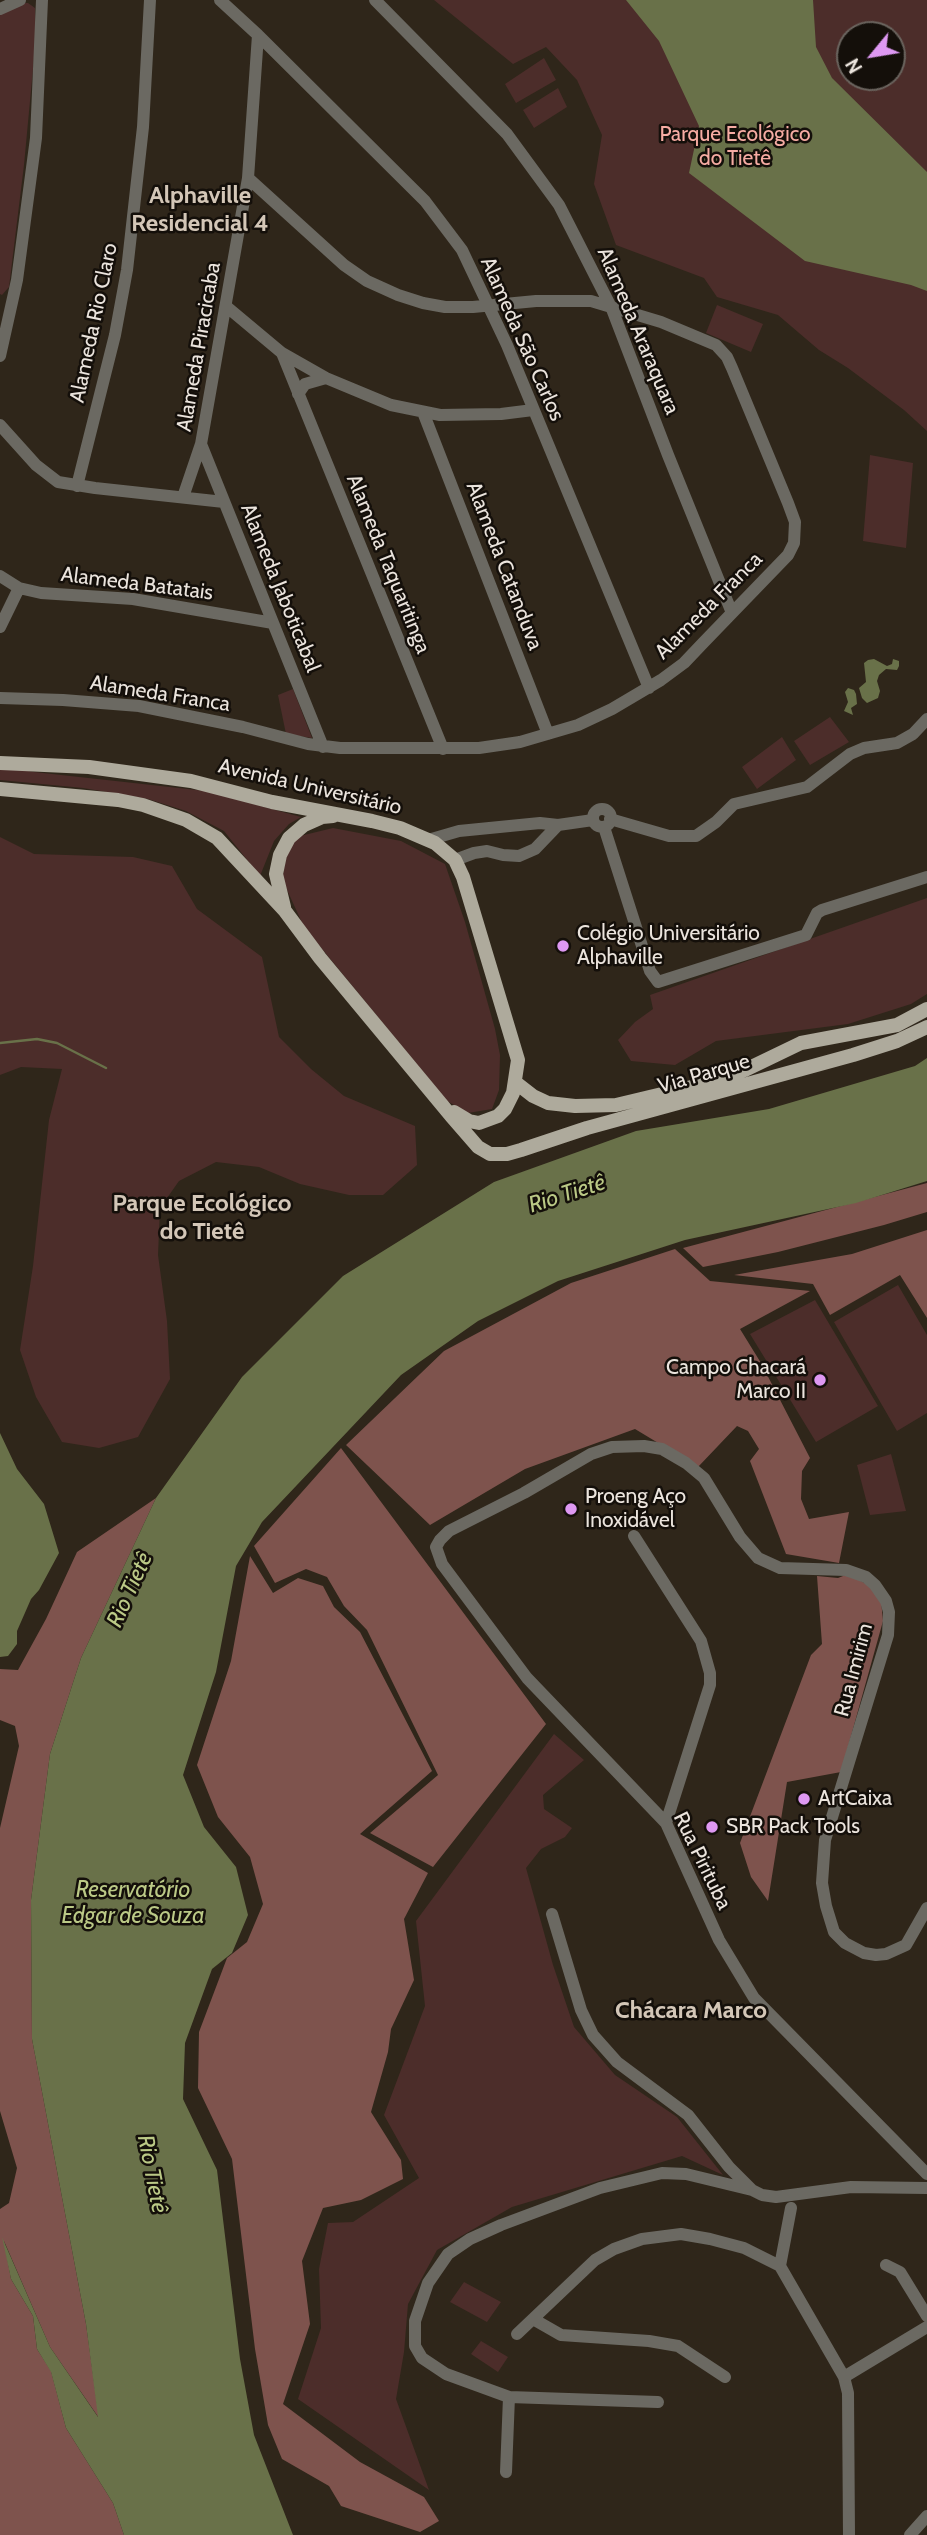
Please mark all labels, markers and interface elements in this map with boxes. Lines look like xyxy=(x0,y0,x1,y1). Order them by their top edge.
north arrow xyxy=(836,21,906,91)
text: N xyxy=(841,54,867,77)
park label: Parque Ecológico do Tietê xyxy=(659,122,811,172)
district label: Alphaville Residencial 4 xyxy=(131,182,269,238)
street label: Alameda Rio Claro xyxy=(65,241,123,405)
street label: Alameda Araraquara xyxy=(591,244,685,418)
street label: Alameda São Carlos xyxy=(475,253,569,425)
street label: Alameda Piracicaba xyxy=(172,260,226,434)
street label: Alameda Taquaritinga xyxy=(341,471,435,657)
street label: Alameda Catanduva xyxy=(460,478,548,654)
street label: Alameda Jaboticabal xyxy=(235,500,325,676)
street label: Alameda Franca xyxy=(650,547,768,665)
street label: Alameda Batatais xyxy=(59,562,215,606)
street label: Alameda Franca xyxy=(88,670,232,718)
street label: Avenida Universitário xyxy=(216,754,404,820)
place label: Colégio Universitário Alphaville xyxy=(577,921,760,971)
marker: Colégio Universitário Alphaville xyxy=(555,938,571,954)
street label: Via Parque xyxy=(655,1049,753,1099)
water label: Rio Tietê xyxy=(525,1169,609,1219)
district label: Parque Ecológico do Tietê xyxy=(113,1190,291,1246)
place label: Campo Chacará Marco II xyxy=(666,1355,806,1405)
marker: Campo Chacará Marco II xyxy=(812,1372,828,1388)
place label: Proeng Aço Inoxidável xyxy=(585,1484,686,1534)
marker: Proeng Aço Inoxidável xyxy=(563,1501,579,1517)
water label: Rio Tietê xyxy=(101,1548,159,1632)
street label: Rua Imirim xyxy=(829,1620,879,1720)
place label: ArtCaixa xyxy=(818,1786,892,1812)
marker: ArtCaixa xyxy=(796,1791,812,1807)
street label: Rua Pirituba xyxy=(668,1808,736,1914)
place label: SBR Pack Tools xyxy=(726,1814,860,1840)
marker: SBR Pack Tools xyxy=(704,1819,720,1835)
water label: Reservatório Edgar de Souza xyxy=(61,1876,205,1930)
district label: Chácara Marco xyxy=(615,1997,767,2025)
water label: Rio Tietê xyxy=(131,2133,173,2215)

